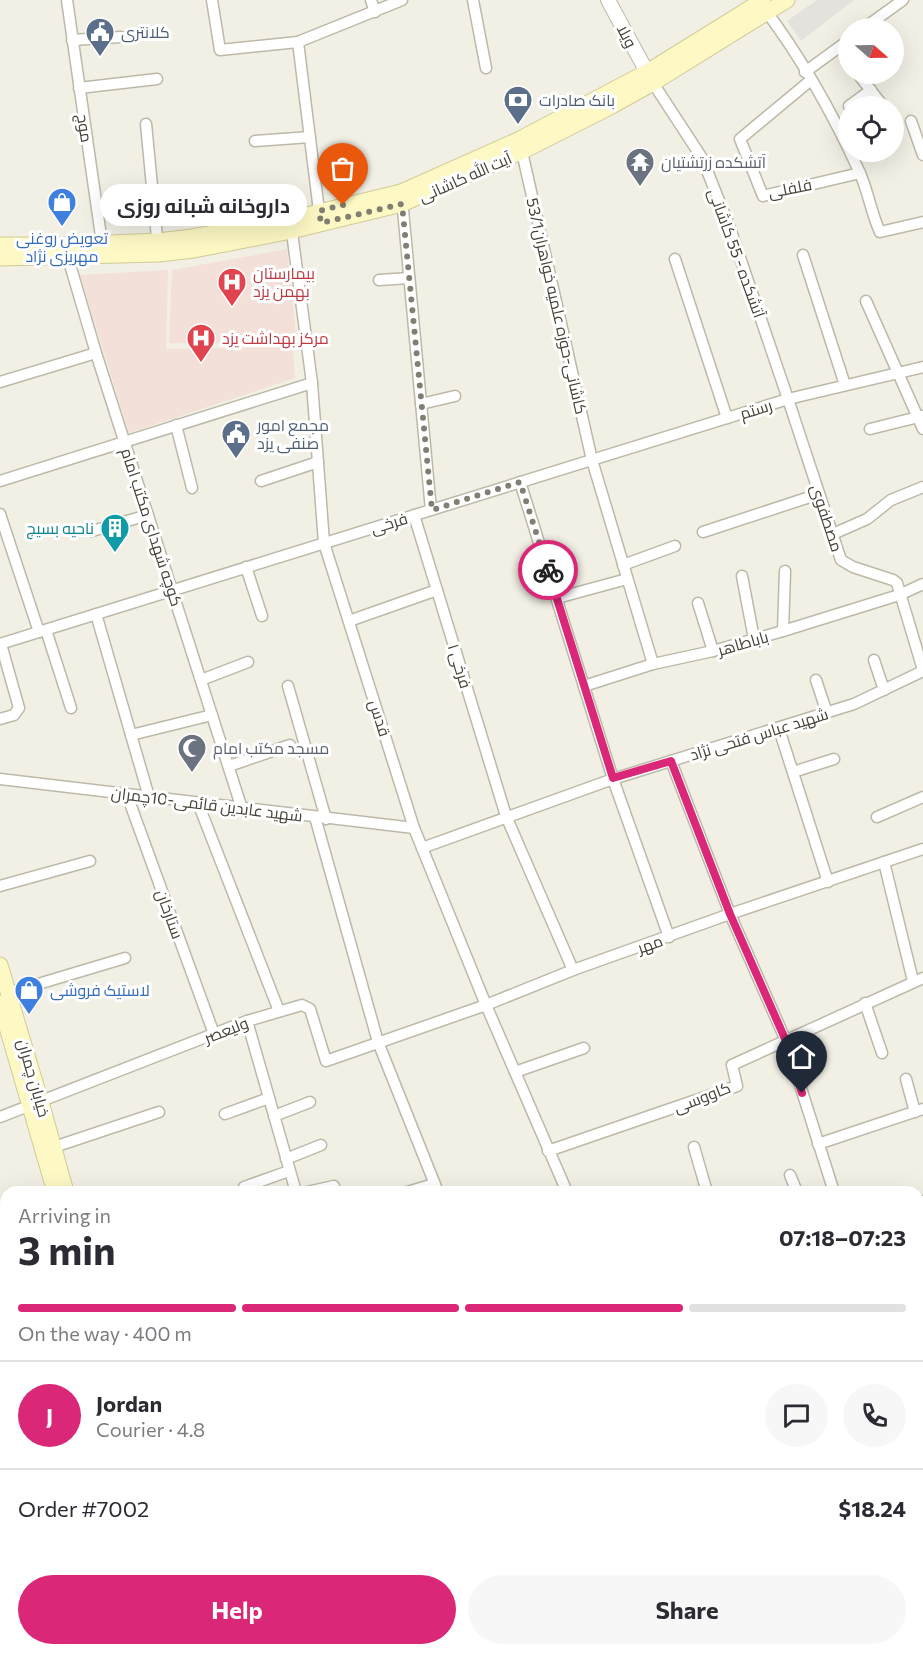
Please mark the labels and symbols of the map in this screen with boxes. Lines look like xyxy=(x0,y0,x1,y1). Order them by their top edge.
public building icon: کلانتری xyxy=(84,16,116,58)
north arrow xyxy=(838,18,904,84)
street label: ویلا xyxy=(613,21,641,51)
place label: کلانتری xyxy=(121,22,170,43)
bank icon: بانک صادرات xyxy=(502,84,534,126)
place label: بانک صادرات xyxy=(539,90,615,110)
street label: موج xyxy=(71,112,97,144)
pin xyxy=(317,143,368,205)
temple icon: آتشکده زرتشتیان xyxy=(624,146,656,188)
street label: آیت الله کاشانی xyxy=(415,147,516,207)
place label: آتشکده زرتشتیان xyxy=(661,152,767,173)
street label: فلفلی xyxy=(767,174,814,203)
callout: داروخانه شبانه روزی xyxy=(100,184,307,226)
shop icon: تعویض روغنی مهریزی نژاد xyxy=(46,186,78,228)
street label: آتشکده - 55 کاشانی xyxy=(703,186,770,321)
street label: 53/1کاشانی-حوزه علمیه خواهران xyxy=(521,196,592,416)
place label: تعویض روغنی مهریزی نژاد xyxy=(16,228,109,267)
place label: بیمارستان بهمن یزد xyxy=(253,263,315,302)
hospital icon: بیمارستان بهمن یزد xyxy=(216,266,248,308)
hospital icon: مرکز بهداشت یزد xyxy=(185,322,217,364)
place label: مرکز بهداشت یزد xyxy=(222,328,329,349)
street label: رستم xyxy=(737,395,775,425)
place label: مجمع امور صنفی یزد xyxy=(256,415,329,454)
public building icon: مجمع امور صنفی یزد xyxy=(220,418,252,460)
street label: کوچه شهدای مکتب امام xyxy=(115,445,187,609)
street label: مصطفوی xyxy=(806,482,847,555)
street label: فرخی xyxy=(368,508,410,539)
building icon: ناحیه بسیج xyxy=(99,512,131,554)
place label: ناحیه بسیج xyxy=(26,518,94,540)
courier xyxy=(518,540,578,600)
street label: باباطاهر xyxy=(714,626,771,660)
street label: فرخی ۱ xyxy=(443,641,476,691)
street label: قدس xyxy=(364,697,395,739)
street label: شهید عباس فتحی نژاد xyxy=(687,703,831,766)
mosque icon: مسجد مکتب امام xyxy=(176,732,208,774)
place label: مسجد مکتب امام xyxy=(213,738,329,760)
street label: شهید عابدین قائمی-10چمران xyxy=(110,782,304,828)
street label: ستارخان xyxy=(151,887,188,942)
street label: مهر xyxy=(634,930,666,959)
shop icon: لاستیک فروشی xyxy=(13,974,45,1016)
place label: لاستیک فروشی xyxy=(50,980,150,1001)
street label: ولیعصر xyxy=(200,1012,251,1048)
pin xyxy=(776,1031,827,1093)
street label: خیابان چمران xyxy=(11,1037,55,1120)
street label: کاووسی xyxy=(671,1077,734,1118)

